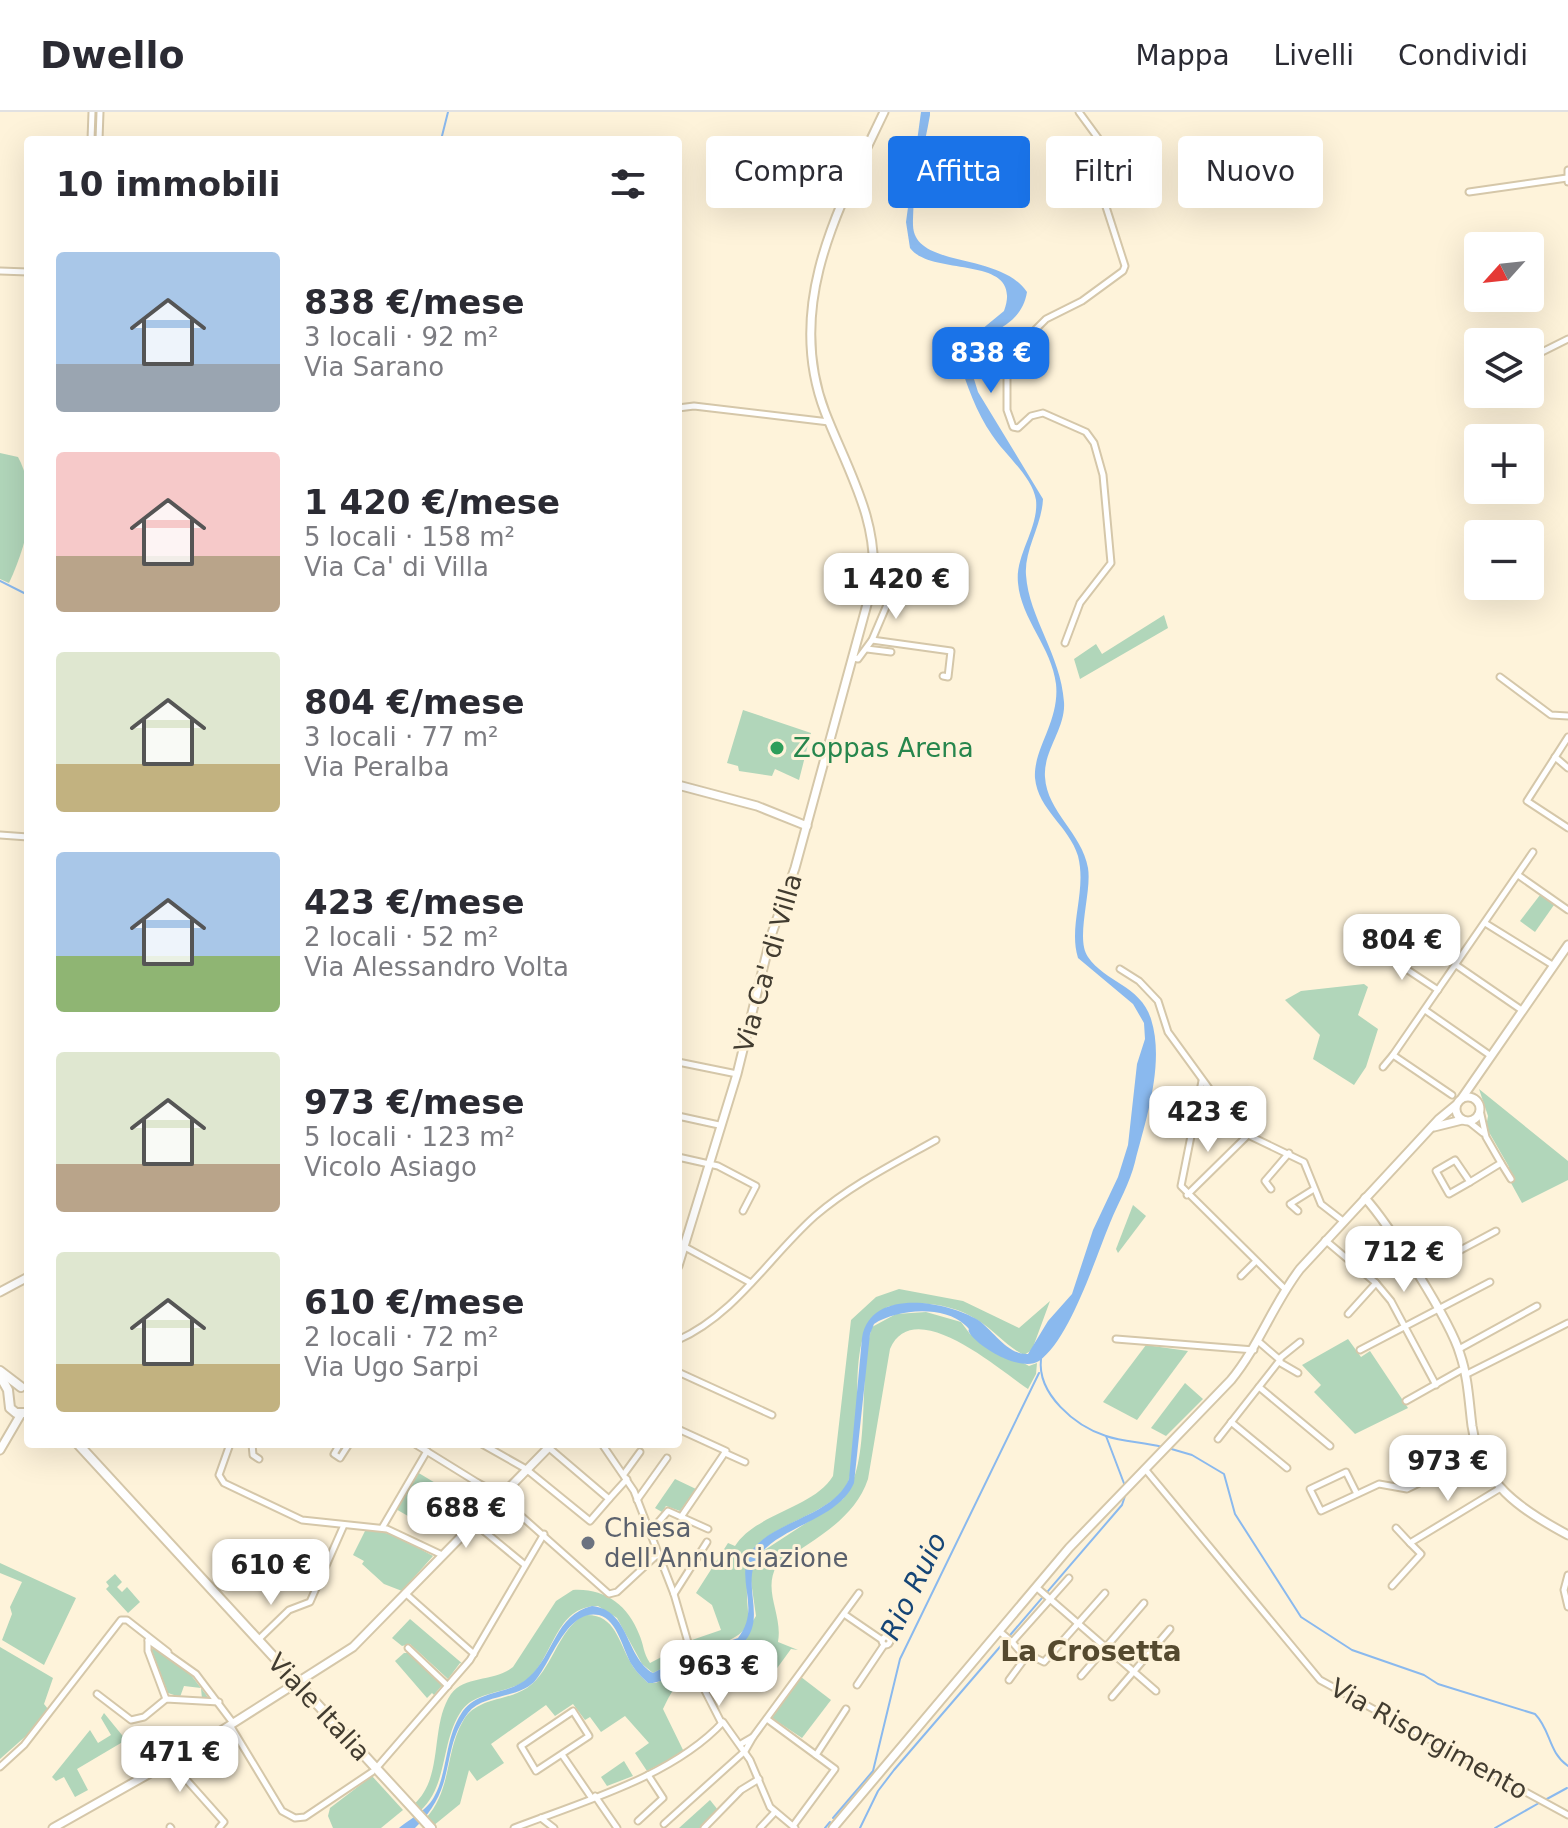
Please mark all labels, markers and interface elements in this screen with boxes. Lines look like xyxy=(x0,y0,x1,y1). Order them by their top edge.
text: Dwello xyxy=(40,33,185,77)
text: Mappa xyxy=(1136,39,1230,72)
text: Livelli xyxy=(1274,39,1354,72)
text: Condividi xyxy=(1398,39,1528,72)
chip: Compra xyxy=(706,136,872,208)
chip: Affitta xyxy=(888,136,1030,208)
chip: Filtri xyxy=(1046,136,1162,208)
chip: Nuovo xyxy=(1178,136,1323,208)
icon: filters xyxy=(606,162,650,206)
text: 10 immobili xyxy=(56,164,280,204)
north arrow xyxy=(1464,232,1544,312)
map controls xyxy=(1464,232,1544,600)
text: 838 €/mese xyxy=(304,282,525,322)
icon: home xyxy=(120,284,216,380)
text: 3 locali · 92 m² xyxy=(304,322,499,352)
pin: 838 € xyxy=(935,327,1047,395)
button: layers xyxy=(1464,328,1544,408)
text: 838 € xyxy=(950,338,1032,368)
text: Via Sarano xyxy=(304,352,444,382)
button: + xyxy=(1464,424,1544,504)
text: 1 420 €/mese xyxy=(304,482,560,522)
icon: home xyxy=(120,484,216,580)
button: − xyxy=(1464,520,1544,600)
text: 5 locali · 158 m² xyxy=(304,522,515,552)
text: Via Ca' di Villa xyxy=(304,552,489,582)
pin: 1 420 € xyxy=(822,553,970,621)
text: 1 420 € xyxy=(842,564,950,594)
text: 804 €/mese xyxy=(304,682,525,722)
icon: home xyxy=(120,684,216,780)
text: 3 locali · 77 m² xyxy=(304,722,499,752)
place label: Zoppas Arena xyxy=(793,733,974,763)
marker: Zoppas Arena xyxy=(768,739,786,757)
text: Via Peralba xyxy=(304,752,450,782)
street label: Via Ca' di Villa xyxy=(728,870,808,1056)
text: 423 €/mese xyxy=(304,882,525,922)
icon: home xyxy=(120,884,216,980)
pin: 804 € xyxy=(1346,914,1458,982)
text: 2 locali · 52 m² xyxy=(304,922,499,952)
text: 804 € xyxy=(1361,925,1443,955)
text: Via Alessandro Volta xyxy=(304,952,569,982)
text: 973 €/mese xyxy=(304,1082,525,1122)
icon: home xyxy=(120,1084,216,1180)
pin: 423 € xyxy=(1152,1086,1264,1154)
text: 423 € xyxy=(1167,1097,1249,1127)
text: 5 locali · 123 m² xyxy=(304,1122,515,1152)
text: Vicolo Asiago xyxy=(304,1152,477,1182)
pin: 712 € xyxy=(1348,1226,1460,1294)
text: 712 € xyxy=(1363,1237,1445,1267)
text: 610 €/mese xyxy=(304,1282,525,1322)
icon: home xyxy=(120,1284,216,1380)
text: 2 locali · 72 m² xyxy=(304,1322,499,1352)
text: Via Ugo Sarpi xyxy=(304,1352,479,1382)
pin: 973 € xyxy=(1392,1435,1504,1503)
text: 973 € xyxy=(1407,1446,1489,1476)
pin: 688 € xyxy=(410,1482,522,1550)
text: 688 € xyxy=(425,1493,507,1523)
place label: Chiesa dell'Annunciazione xyxy=(604,1513,849,1573)
water label: Rio Ruio xyxy=(873,1527,954,1645)
marker: Chiesa dell'Annunciazione xyxy=(579,1534,597,1552)
pin: 610 € xyxy=(215,1539,327,1607)
text: 610 € xyxy=(230,1550,312,1580)
district label: La Crosetta xyxy=(1000,1635,1182,1668)
pin: 963 € xyxy=(663,1640,775,1708)
street label: Viale Italia xyxy=(262,1647,376,1767)
text: 963 € xyxy=(678,1651,760,1681)
street label: Via Risorgimento xyxy=(1325,1672,1533,1806)
pin: 471 € xyxy=(124,1726,236,1794)
text: 471 € xyxy=(139,1737,221,1767)

